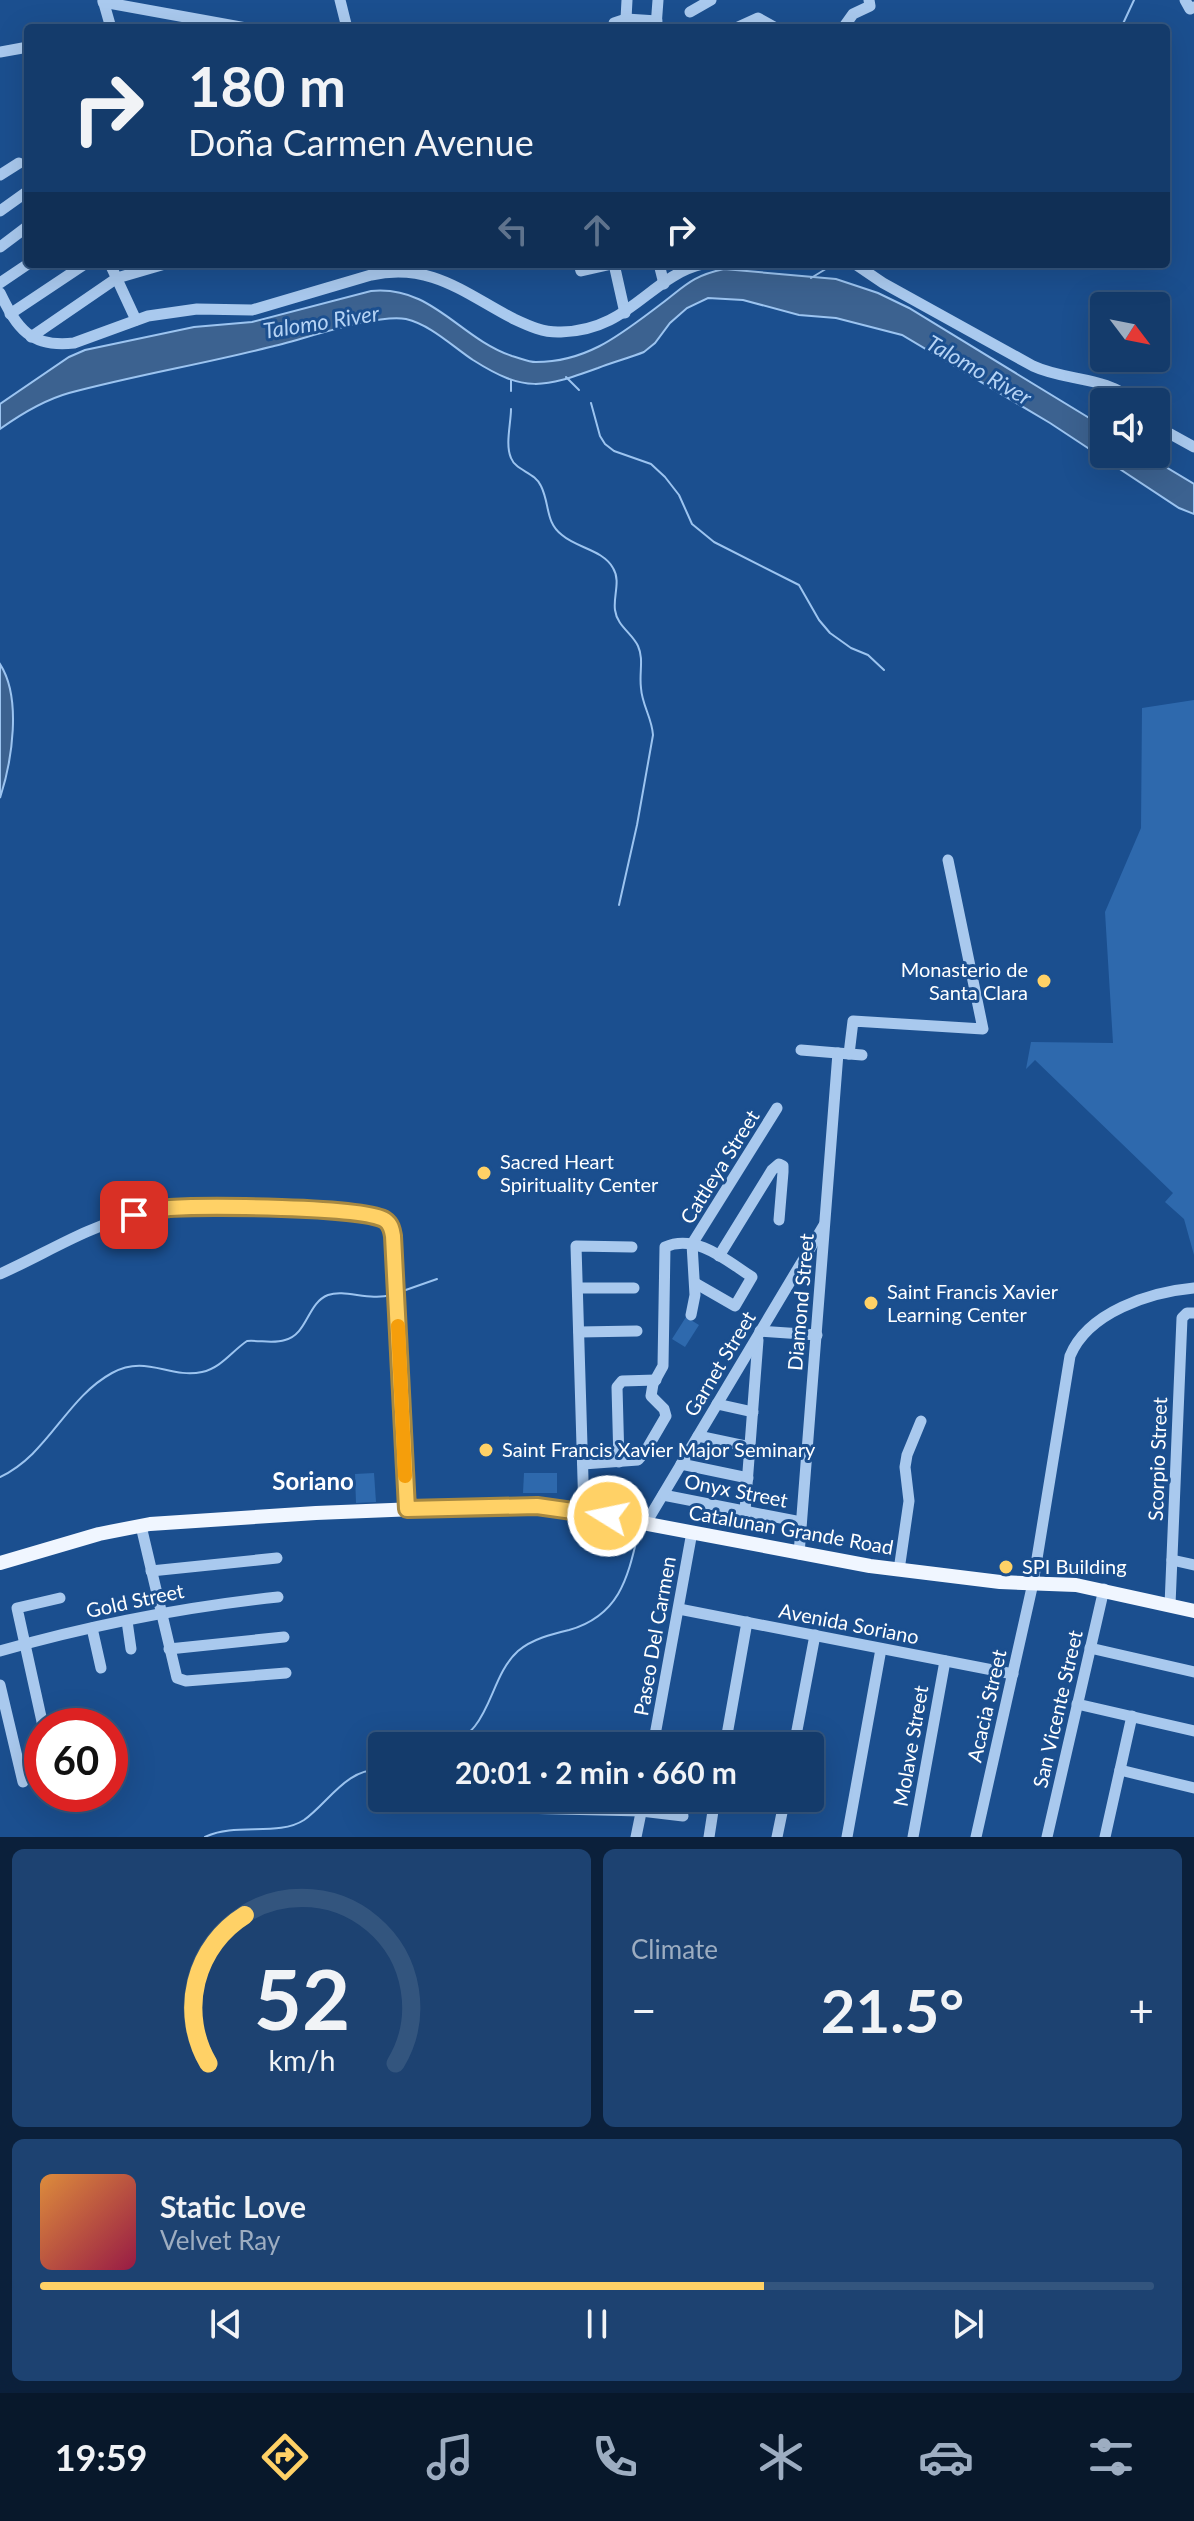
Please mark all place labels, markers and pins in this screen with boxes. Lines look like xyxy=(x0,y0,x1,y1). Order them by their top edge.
place label: Monasterio de Santa Clara xyxy=(901,957,1028,1004)
marker: Monasterio de Santa Clara xyxy=(1035,972,1053,990)
place label: Sacred Heart Spirituality Center xyxy=(500,1149,659,1196)
marker: Sacred Heart Spirituality Center xyxy=(475,1164,493,1182)
pin xyxy=(100,1181,168,1249)
place label: Saint Francis Xavier Learning Center xyxy=(887,1279,1059,1326)
marker: Saint Francis Xavier Learning Center xyxy=(862,1294,880,1312)
place label: Saint Francis Xavier Major Seminary xyxy=(502,1437,816,1461)
marker: Saint Francis Xavier Major Seminary xyxy=(477,1441,495,1459)
place label: SPI Building xyxy=(1022,1554,1127,1578)
marker: SPI Building xyxy=(997,1558,1015,1576)

